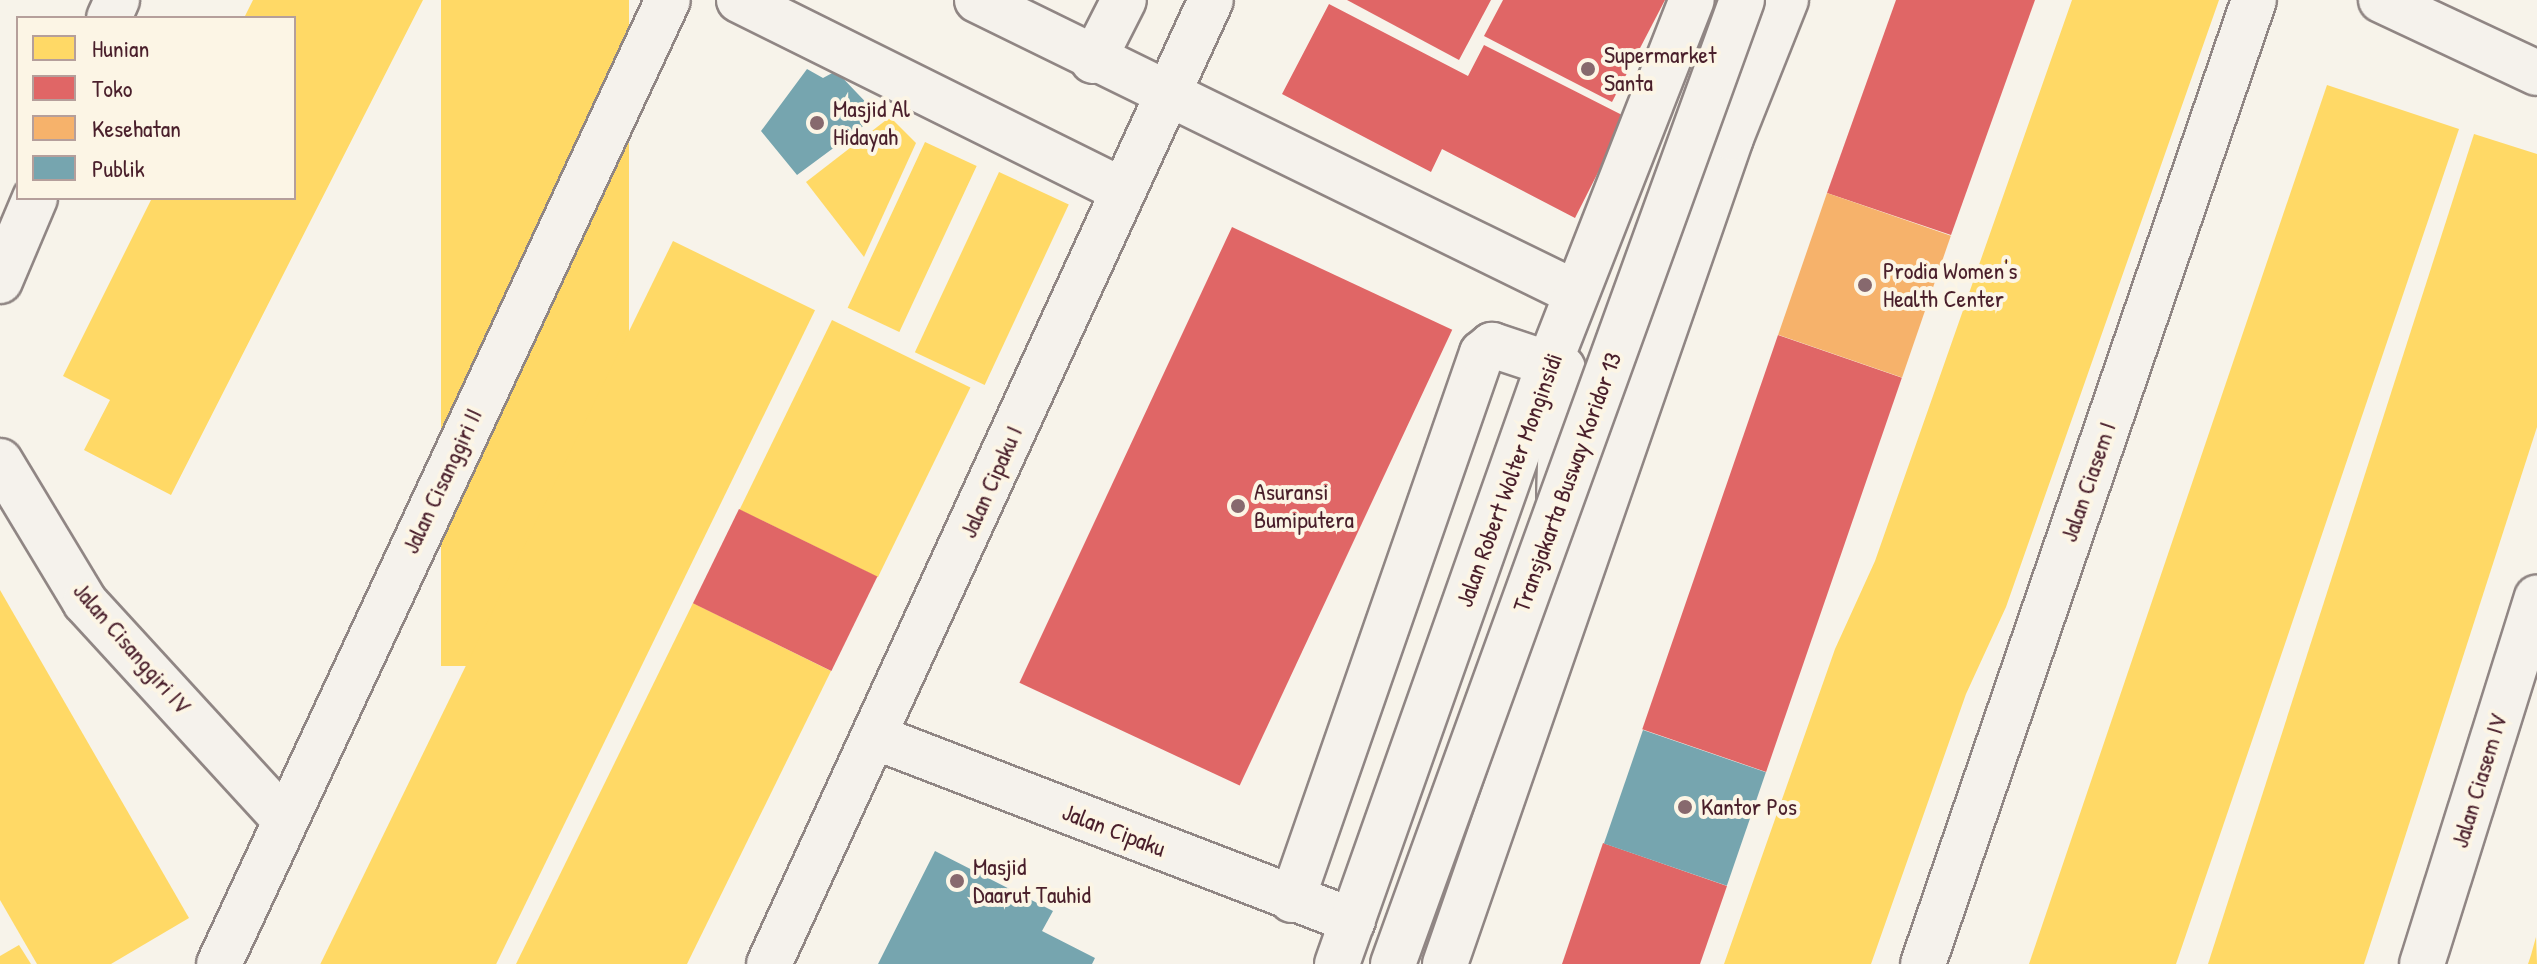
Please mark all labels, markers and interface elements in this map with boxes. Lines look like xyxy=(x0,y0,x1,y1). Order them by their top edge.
legend xyxy=(16,16,296,200)
text: Hunian xyxy=(92,32,149,64)
place label: Supermarket Santa xyxy=(1604,41,1716,97)
marker: Supermarket Santa xyxy=(1579,60,1597,78)
text: Toko xyxy=(92,72,133,104)
place label: Masjid Al Hidayah xyxy=(833,95,910,151)
text: Kesehatan xyxy=(92,112,181,144)
marker: Masjid Al Hidayah xyxy=(808,114,826,132)
text: Publik xyxy=(92,152,145,184)
place label: Prodia Women's Health Center xyxy=(1883,257,2017,313)
marker: Prodia Women's Health Center xyxy=(1854,274,1876,296)
street label: Transjakarta Busway Koridor 13 xyxy=(1507,348,1627,616)
street label: Jalan Robert Wolter Monginsidi xyxy=(1450,349,1568,611)
street label: Jalan Cisanggiri II xyxy=(396,404,488,558)
street label: Jalan Ciasem I xyxy=(2054,418,2122,546)
street label: Jalan Cipaku I xyxy=(954,422,1028,542)
place label: Asuransi Bumiputera xyxy=(1254,478,1354,534)
marker: Asuransi Bumiputera xyxy=(1229,497,1247,515)
street label: Jalan Cisanggiri IV xyxy=(67,576,197,720)
street label: Jalan Ciasem IV xyxy=(2445,711,2513,851)
place label: Kantor Pos xyxy=(1701,793,1797,821)
street label: Jalan Cipaku xyxy=(1058,797,1170,863)
marker: Kantor Pos xyxy=(1676,798,1694,816)
place label: Masjid Daarut Tauhid xyxy=(973,853,1091,909)
marker: Masjid Daarut Tauhid xyxy=(948,872,966,890)

